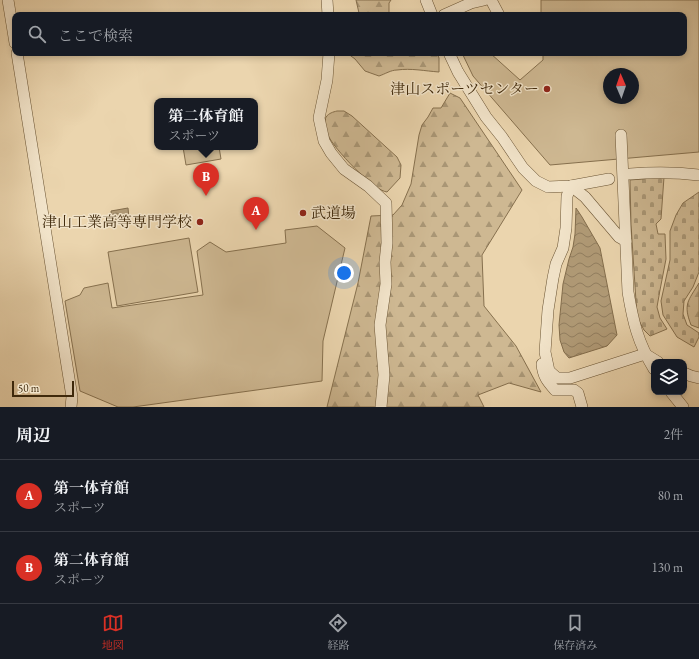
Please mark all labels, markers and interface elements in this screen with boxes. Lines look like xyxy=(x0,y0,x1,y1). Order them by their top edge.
search box xyxy=(12,12,687,56)
icon: search xyxy=(26,23,48,45)
text: ここで検索 xyxy=(58,26,133,45)
north arrow xyxy=(603,68,639,104)
place label: 津山スポーツセンター xyxy=(390,79,539,98)
marker: 津山スポーツセンター xyxy=(542,84,552,94)
popup xyxy=(154,98,258,150)
text: 第二体育館 xyxy=(168,106,244,125)
text: スポーツ xyxy=(168,127,220,144)
pin: B xyxy=(193,163,219,196)
pin: A xyxy=(243,197,269,230)
place label: 武道場 xyxy=(311,203,356,222)
marker: 武道場 xyxy=(298,208,308,218)
place label: 津山工業高等専門学校 xyxy=(42,212,192,231)
marker: 津山工業高等専門学校 xyxy=(195,217,205,227)
your location xyxy=(334,263,354,283)
map controls xyxy=(651,359,687,395)
button: layers xyxy=(651,359,687,395)
scale bar xyxy=(12,379,74,398)
text: 50 m xyxy=(18,381,39,395)
text: 周辺 xyxy=(16,424,50,446)
text: 2件 xyxy=(664,426,683,443)
text: 第一体育館 xyxy=(54,478,129,497)
text: A xyxy=(24,487,34,504)
text: 80 m xyxy=(658,487,683,504)
text: スポーツ xyxy=(54,499,105,516)
text: 第二体育館 xyxy=(54,550,129,569)
text: B xyxy=(25,559,33,576)
text: 130 m xyxy=(652,559,683,576)
text: スポーツ xyxy=(54,571,105,588)
tab: 地図 xyxy=(102,612,124,652)
tab: 経路 xyxy=(327,612,349,652)
tab: 保存済み xyxy=(553,612,597,652)

